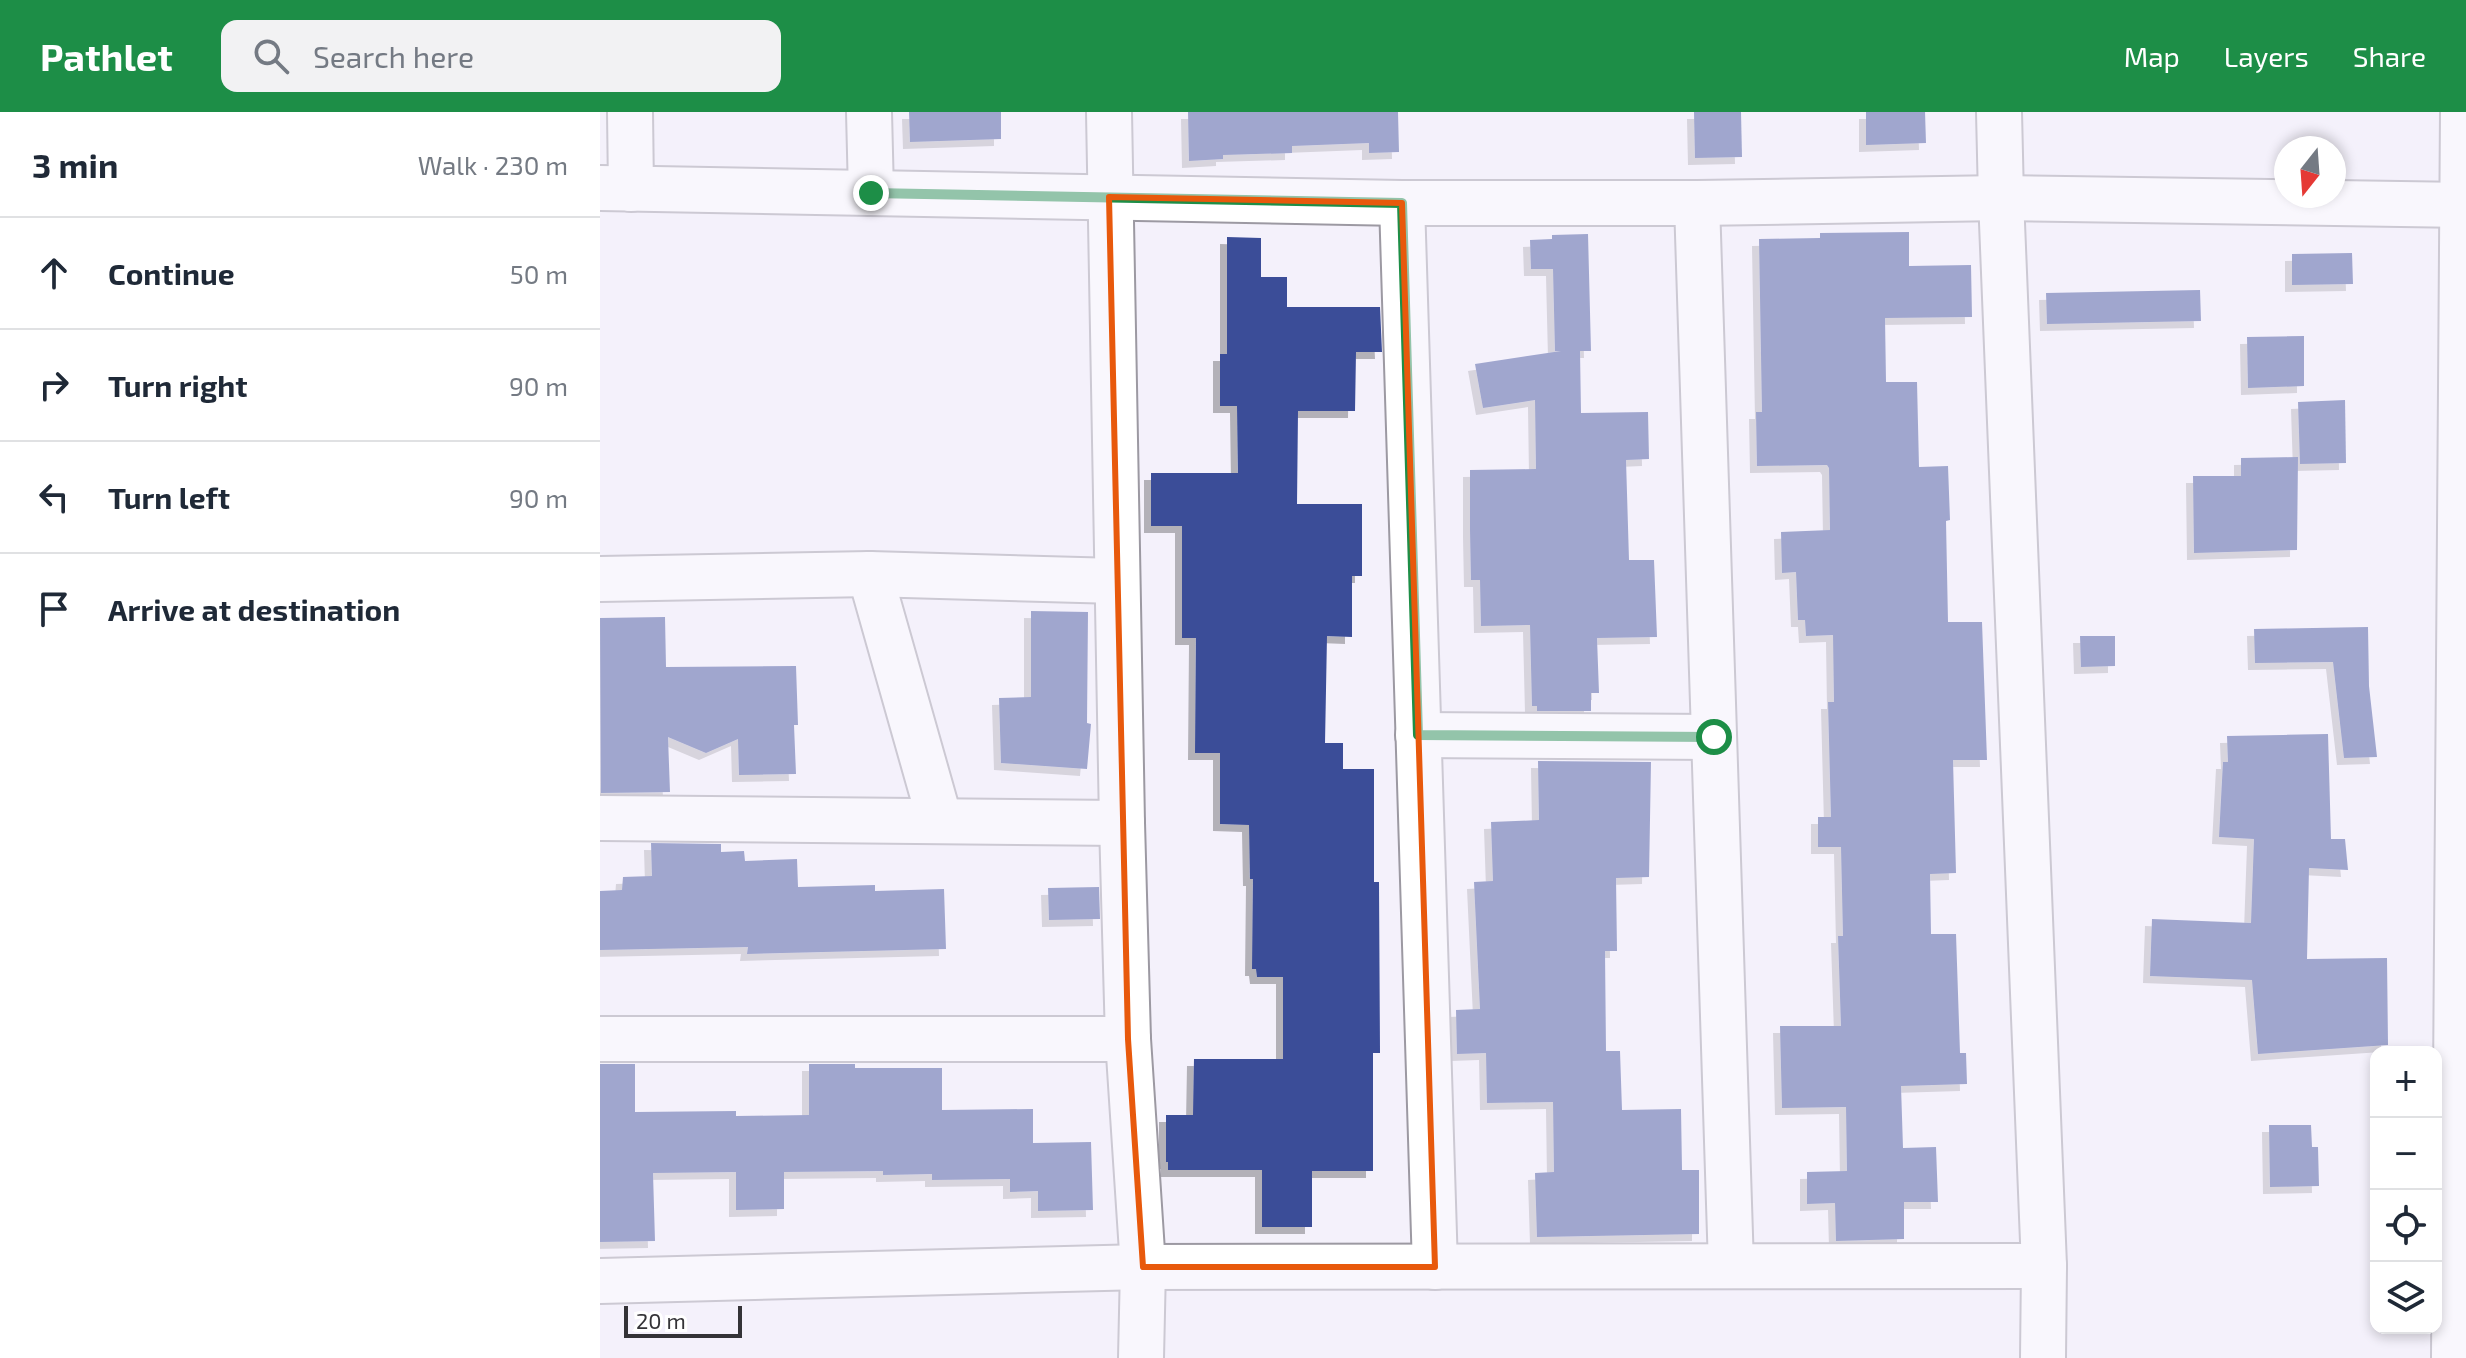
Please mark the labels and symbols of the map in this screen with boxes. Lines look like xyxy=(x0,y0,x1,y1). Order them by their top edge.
north arrow xyxy=(2274,136,2346,208)
route end xyxy=(853,175,889,211)
route start xyxy=(1696,719,1732,755)
scale bar xyxy=(624,1302,742,1338)

